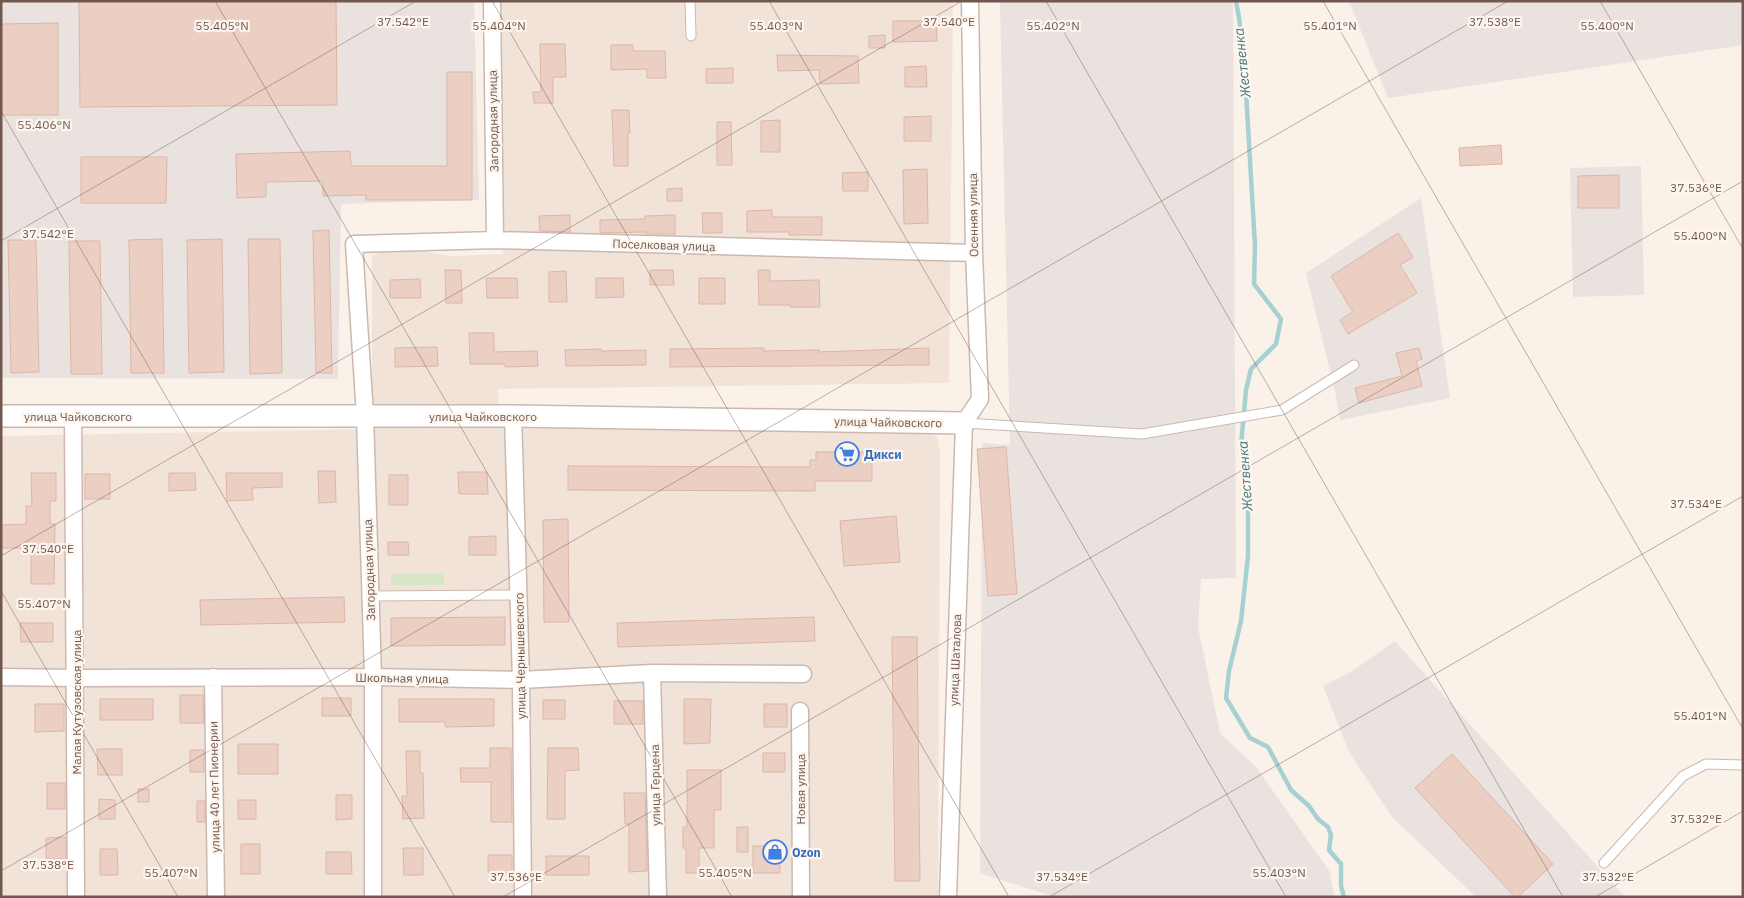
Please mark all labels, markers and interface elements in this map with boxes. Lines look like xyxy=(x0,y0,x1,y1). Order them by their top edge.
text: 37.542°E xyxy=(377,14,429,29)
text: 37.540°E xyxy=(923,14,975,29)
text: 37.538°E xyxy=(1469,14,1521,29)
text: 55.405°N xyxy=(195,18,249,33)
text: 55.404°N xyxy=(472,18,526,33)
text: 55.403°N xyxy=(749,18,803,33)
text: 55.402°N xyxy=(1026,18,1080,33)
text: 55.401°N xyxy=(1303,18,1357,33)
text: 55.400°N xyxy=(1580,18,1634,33)
water label: Жественка xyxy=(1229,27,1255,100)
street label: Загородная улица xyxy=(485,69,501,172)
text: 55.406°N xyxy=(17,117,71,132)
street label: Осенняя улица xyxy=(965,172,981,257)
text: 37.536°E xyxy=(1670,180,1722,195)
text: 37.542°E xyxy=(22,226,74,241)
text: 55.400°N xyxy=(1673,228,1727,243)
street label: Поселковая улица xyxy=(612,236,716,254)
street label: улица Чайковского xyxy=(24,409,132,424)
street label: улица Чайковского xyxy=(429,409,537,424)
street label: улица Чайковского xyxy=(834,414,942,430)
water label: Жественка xyxy=(1234,440,1257,513)
supermarket icon: Дикси xyxy=(834,441,860,467)
place label: Дикси xyxy=(864,447,902,462)
text: 37.534°E xyxy=(1670,496,1722,511)
street label: Загородная улица xyxy=(360,518,378,621)
text: 37.540°E xyxy=(22,541,74,556)
street label: улица Чернышевского xyxy=(511,592,529,720)
text: 55.407°N xyxy=(17,596,71,611)
street label: улица Шаталова xyxy=(946,613,964,706)
street label: Малая Кутузовская улица xyxy=(69,629,84,775)
street label: Школьная улица xyxy=(355,670,449,686)
text: 55.401°N xyxy=(1673,708,1727,723)
street label: улица 40 лет Пионерии xyxy=(205,721,223,853)
street label: улица Герцена xyxy=(647,743,663,826)
street label: Новая улица xyxy=(793,753,808,824)
text: 37.532°E xyxy=(1670,811,1722,826)
shop icon: Ozon xyxy=(762,839,788,865)
place label: Ozon xyxy=(792,845,821,860)
text: 37.538°E xyxy=(22,857,74,872)
text: 55.407°N xyxy=(144,865,198,880)
text: 55.405°N xyxy=(698,865,752,880)
text: 55.403°N xyxy=(1252,865,1306,880)
text: 37.536°E xyxy=(490,869,542,884)
text: 37.534°E xyxy=(1036,869,1088,884)
text: 37.532°E xyxy=(1582,869,1634,884)

